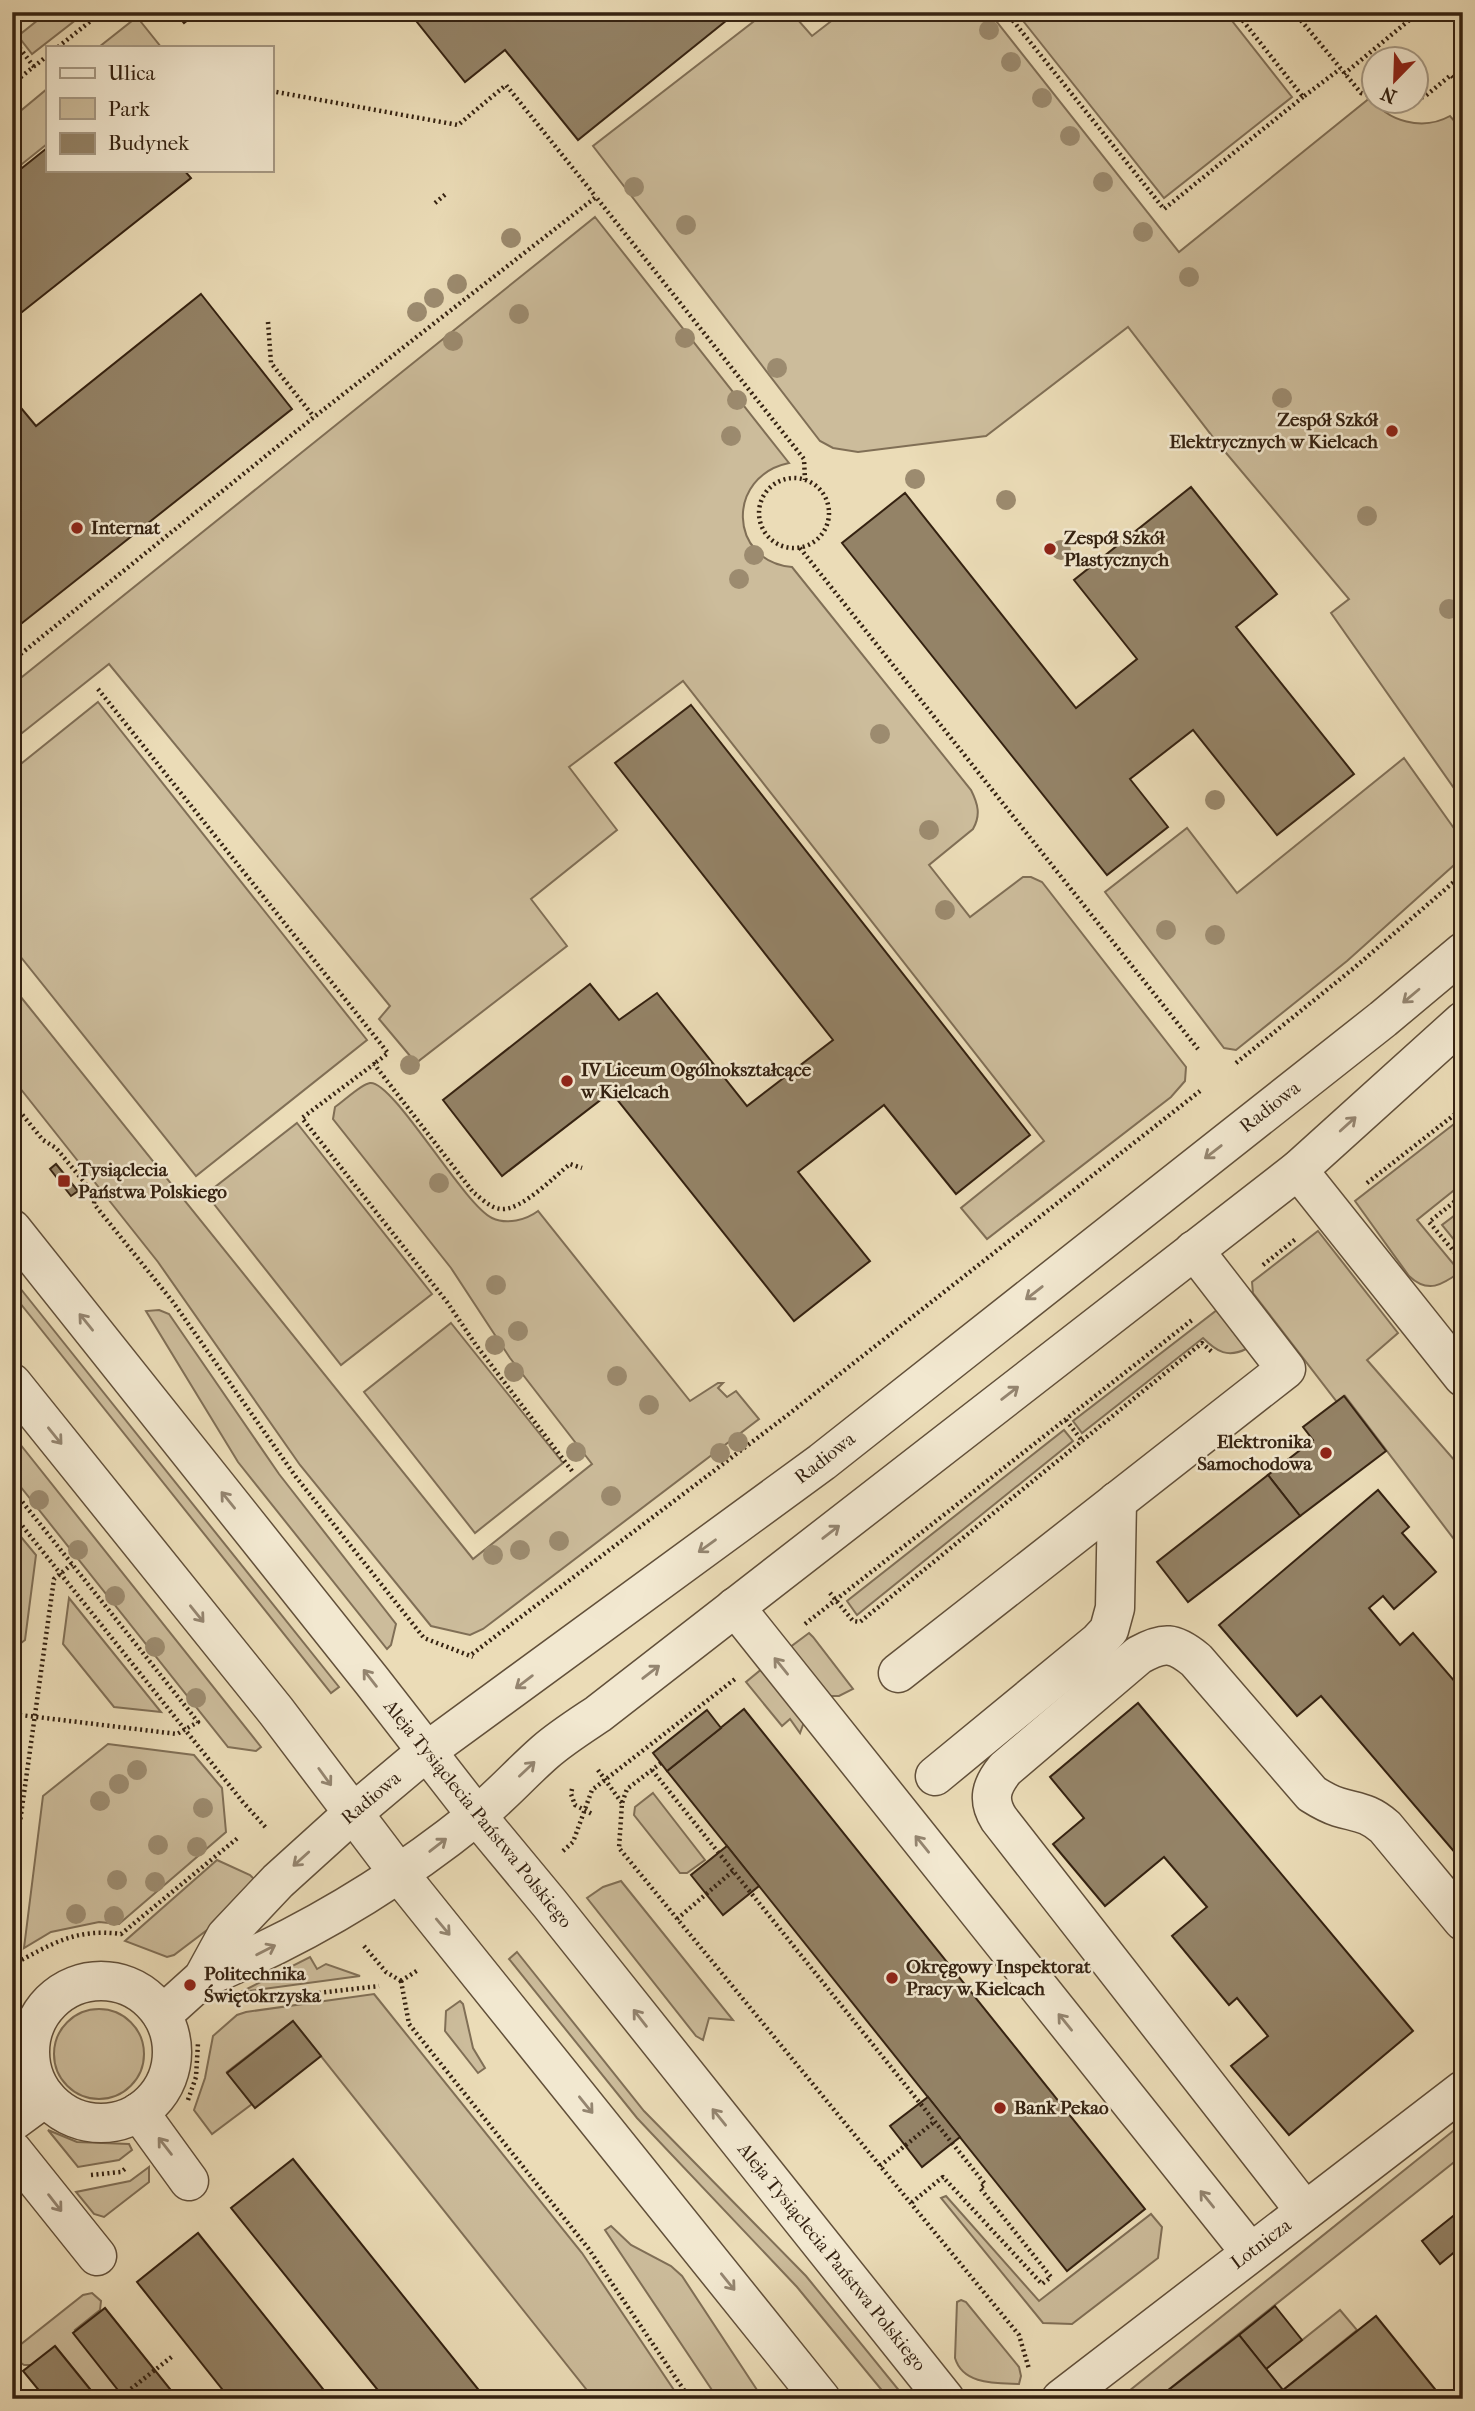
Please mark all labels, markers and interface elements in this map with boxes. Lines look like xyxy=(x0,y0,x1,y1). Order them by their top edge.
legend xyxy=(46,46,273,172)
north arrow xyxy=(1360,46,1430,116)
text: Ulica xyxy=(108,61,155,85)
text: N xyxy=(1377,82,1400,108)
text: Park xyxy=(108,97,150,121)
text: Budynek xyxy=(108,131,189,155)
place label: Zespół Szkół Elektrycznych w Kielcach xyxy=(1169,409,1379,453)
marker: Zespół Szkół Elektrycznych w Kielcach xyxy=(1384,423,1400,439)
place label: Internat xyxy=(91,517,160,539)
marker: Internat xyxy=(69,520,85,536)
place label: Zespół Szkół Plastycznych xyxy=(1064,527,1169,571)
marker: Zespół Szkół Plastycznych xyxy=(1042,541,1058,557)
one-way arrow xyxy=(1402,988,1420,1004)
place label: IV Liceum Ogólnokształcące w Kielcach xyxy=(580,1059,812,1103)
marker: IV Liceum Ogólnokształcące w Kielcach xyxy=(559,1073,575,1089)
street label: Radiowa xyxy=(1235,1076,1305,1137)
one-way arrow xyxy=(1339,1115,1356,1132)
one-way arrow xyxy=(1204,1145,1223,1160)
place label: Tysiąclecia Państwa Polskiego xyxy=(77,1159,227,1203)
marker: Tysiąclecia Państwa Polskiego xyxy=(56,1173,72,1189)
one-way arrow xyxy=(1025,1285,1044,1300)
one-way arrow xyxy=(79,1313,94,1332)
one-way arrow xyxy=(1001,1385,1019,1400)
one-way arrow xyxy=(47,1427,63,1445)
street label: Radiowa xyxy=(790,1427,860,1488)
place label: Elektronika Samochodowa xyxy=(1197,1431,1313,1475)
marker: Elektronika Samochodowa xyxy=(1318,1445,1334,1461)
one-way arrow xyxy=(220,1491,236,1509)
one-way arrow xyxy=(821,1525,840,1540)
one-way arrow xyxy=(698,1539,716,1554)
one-way arrow xyxy=(190,1604,205,1622)
one-way arrow xyxy=(773,1658,788,1676)
one-way arrow xyxy=(642,1665,660,1680)
one-way arrow xyxy=(362,1669,377,1687)
one-way arrow xyxy=(515,1674,533,1689)
street label: Aleja Tysiąclecia Państwa Polskiego xyxy=(379,1695,577,1933)
one-way arrow xyxy=(518,1761,535,1778)
one-way arrow xyxy=(318,1767,332,1786)
street label: Radiowa xyxy=(337,1767,405,1829)
one-way arrow xyxy=(915,1836,930,1854)
one-way arrow xyxy=(429,1838,447,1853)
one-way arrow xyxy=(293,1851,311,1867)
one-way arrow xyxy=(436,1918,451,1936)
one-way arrow xyxy=(255,1942,276,1956)
place label: Okręgowy Inspektorat Pracy w Kielcach xyxy=(906,1956,1091,2000)
place label: Politechnika Świętokrzyska xyxy=(204,1963,322,2008)
marker: Okręgowy Inspektorat Pracy w Kielcach xyxy=(884,1970,900,1986)
marker: Politechnika Świętokrzyska xyxy=(182,1977,198,1993)
one-way arrow xyxy=(633,2010,648,2028)
one-way arrow xyxy=(1057,2013,1072,2031)
one-way arrow xyxy=(578,2095,593,2113)
place label: Bank Pekao xyxy=(1014,2097,1109,2119)
marker: Bank Pekao xyxy=(992,2100,1008,2116)
one-way arrow xyxy=(711,2108,727,2126)
one-way arrow xyxy=(157,2138,172,2156)
street label: Aleja Tysiąclecia Państwa Polskiego xyxy=(733,2138,931,2376)
one-way arrow xyxy=(1199,2191,1215,2209)
one-way arrow xyxy=(47,2193,62,2212)
street label: Lotnicza xyxy=(1226,2214,1296,2274)
one-way arrow xyxy=(720,2273,736,2291)

